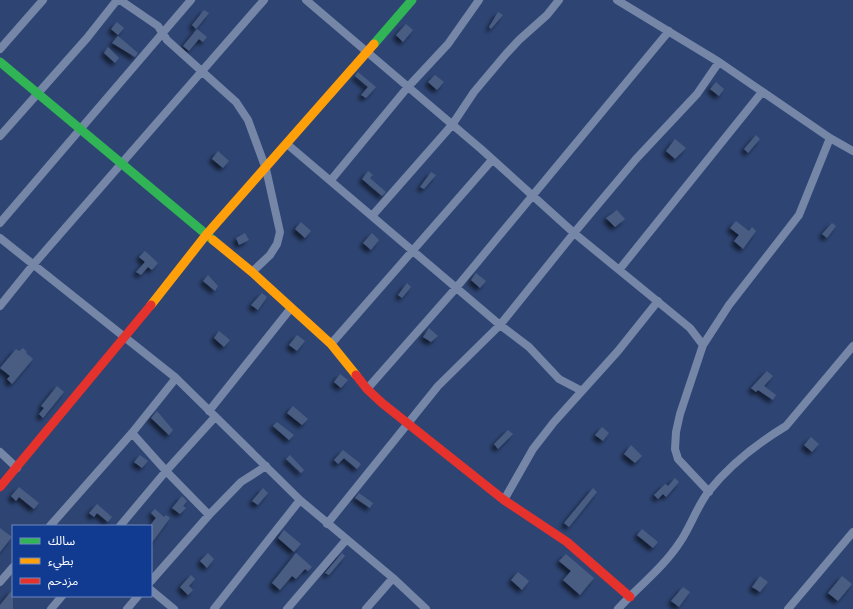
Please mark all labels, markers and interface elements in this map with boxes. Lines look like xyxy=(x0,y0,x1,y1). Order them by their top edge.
legend xyxy=(12,525,152,597)
text: سالك xyxy=(48,532,75,549)
text: بطيء xyxy=(48,552,74,571)
text: مزدحم xyxy=(48,572,78,590)

